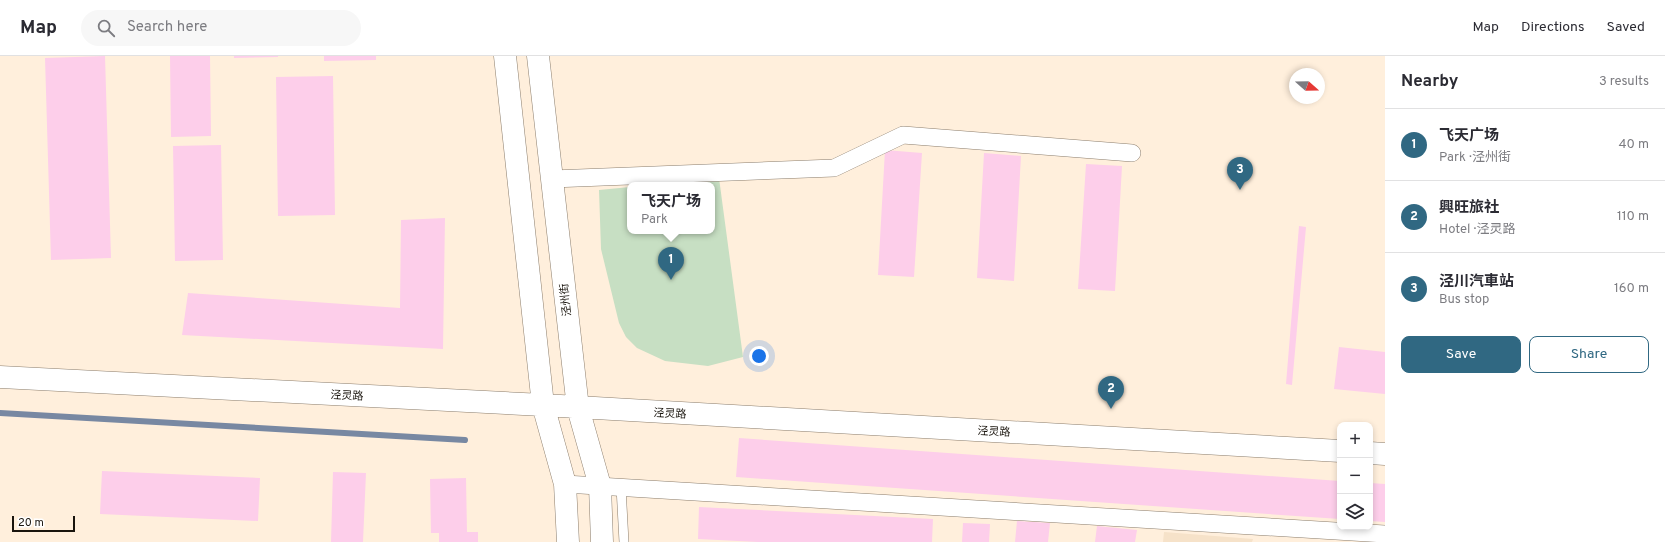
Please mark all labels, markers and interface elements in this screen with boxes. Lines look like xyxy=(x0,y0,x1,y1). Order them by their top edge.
search box xyxy=(81,10,361,46)
text: Map xyxy=(20,16,57,40)
icon: search xyxy=(95,17,117,39)
text: Search here xyxy=(127,18,207,37)
text: Map xyxy=(1473,19,1499,36)
text: Directions xyxy=(1521,19,1585,36)
text: Saved xyxy=(1607,19,1645,36)
north arrow xyxy=(1289,68,1325,104)
text: Nearby xyxy=(1401,71,1458,93)
text: 3 results xyxy=(1599,74,1649,90)
text: 飞天广场 xyxy=(1439,127,1499,146)
text: 1 xyxy=(1411,137,1417,153)
text: 40 m xyxy=(1619,137,1649,153)
text: Park · 泾州街 xyxy=(1439,150,1511,166)
pin: 3 xyxy=(1227,157,1253,190)
popup xyxy=(627,182,715,234)
text: 飞天广场 xyxy=(641,193,701,212)
text: 興旺旅社 xyxy=(1439,199,1499,218)
text: 2 xyxy=(1410,209,1418,225)
text: 110 m xyxy=(1617,209,1649,225)
text: Park xyxy=(641,212,668,228)
text: Hotel · 泾灵路 xyxy=(1439,222,1516,238)
pin: 1 xyxy=(658,247,684,280)
text: 泾川汽車站 xyxy=(1439,273,1514,292)
text: 3 xyxy=(1410,281,1418,297)
text: 160 m xyxy=(1614,281,1649,297)
street label: 泾州街 xyxy=(557,283,575,317)
text: Bus stop xyxy=(1439,292,1489,308)
button: Save xyxy=(1401,336,1521,373)
button: Share xyxy=(1529,336,1649,373)
your location xyxy=(749,346,769,366)
pin: 2 xyxy=(1098,376,1124,409)
street label: 泾灵路 xyxy=(330,388,364,404)
street label: 泾灵路 xyxy=(653,406,687,422)
map controls xyxy=(1337,422,1373,530)
button: + xyxy=(1337,422,1373,458)
street label: 泾灵路 xyxy=(977,424,1011,440)
button: − xyxy=(1337,458,1373,494)
button: layers xyxy=(1337,494,1373,530)
scale bar xyxy=(12,514,75,533)
text: 20 m xyxy=(18,516,44,530)

